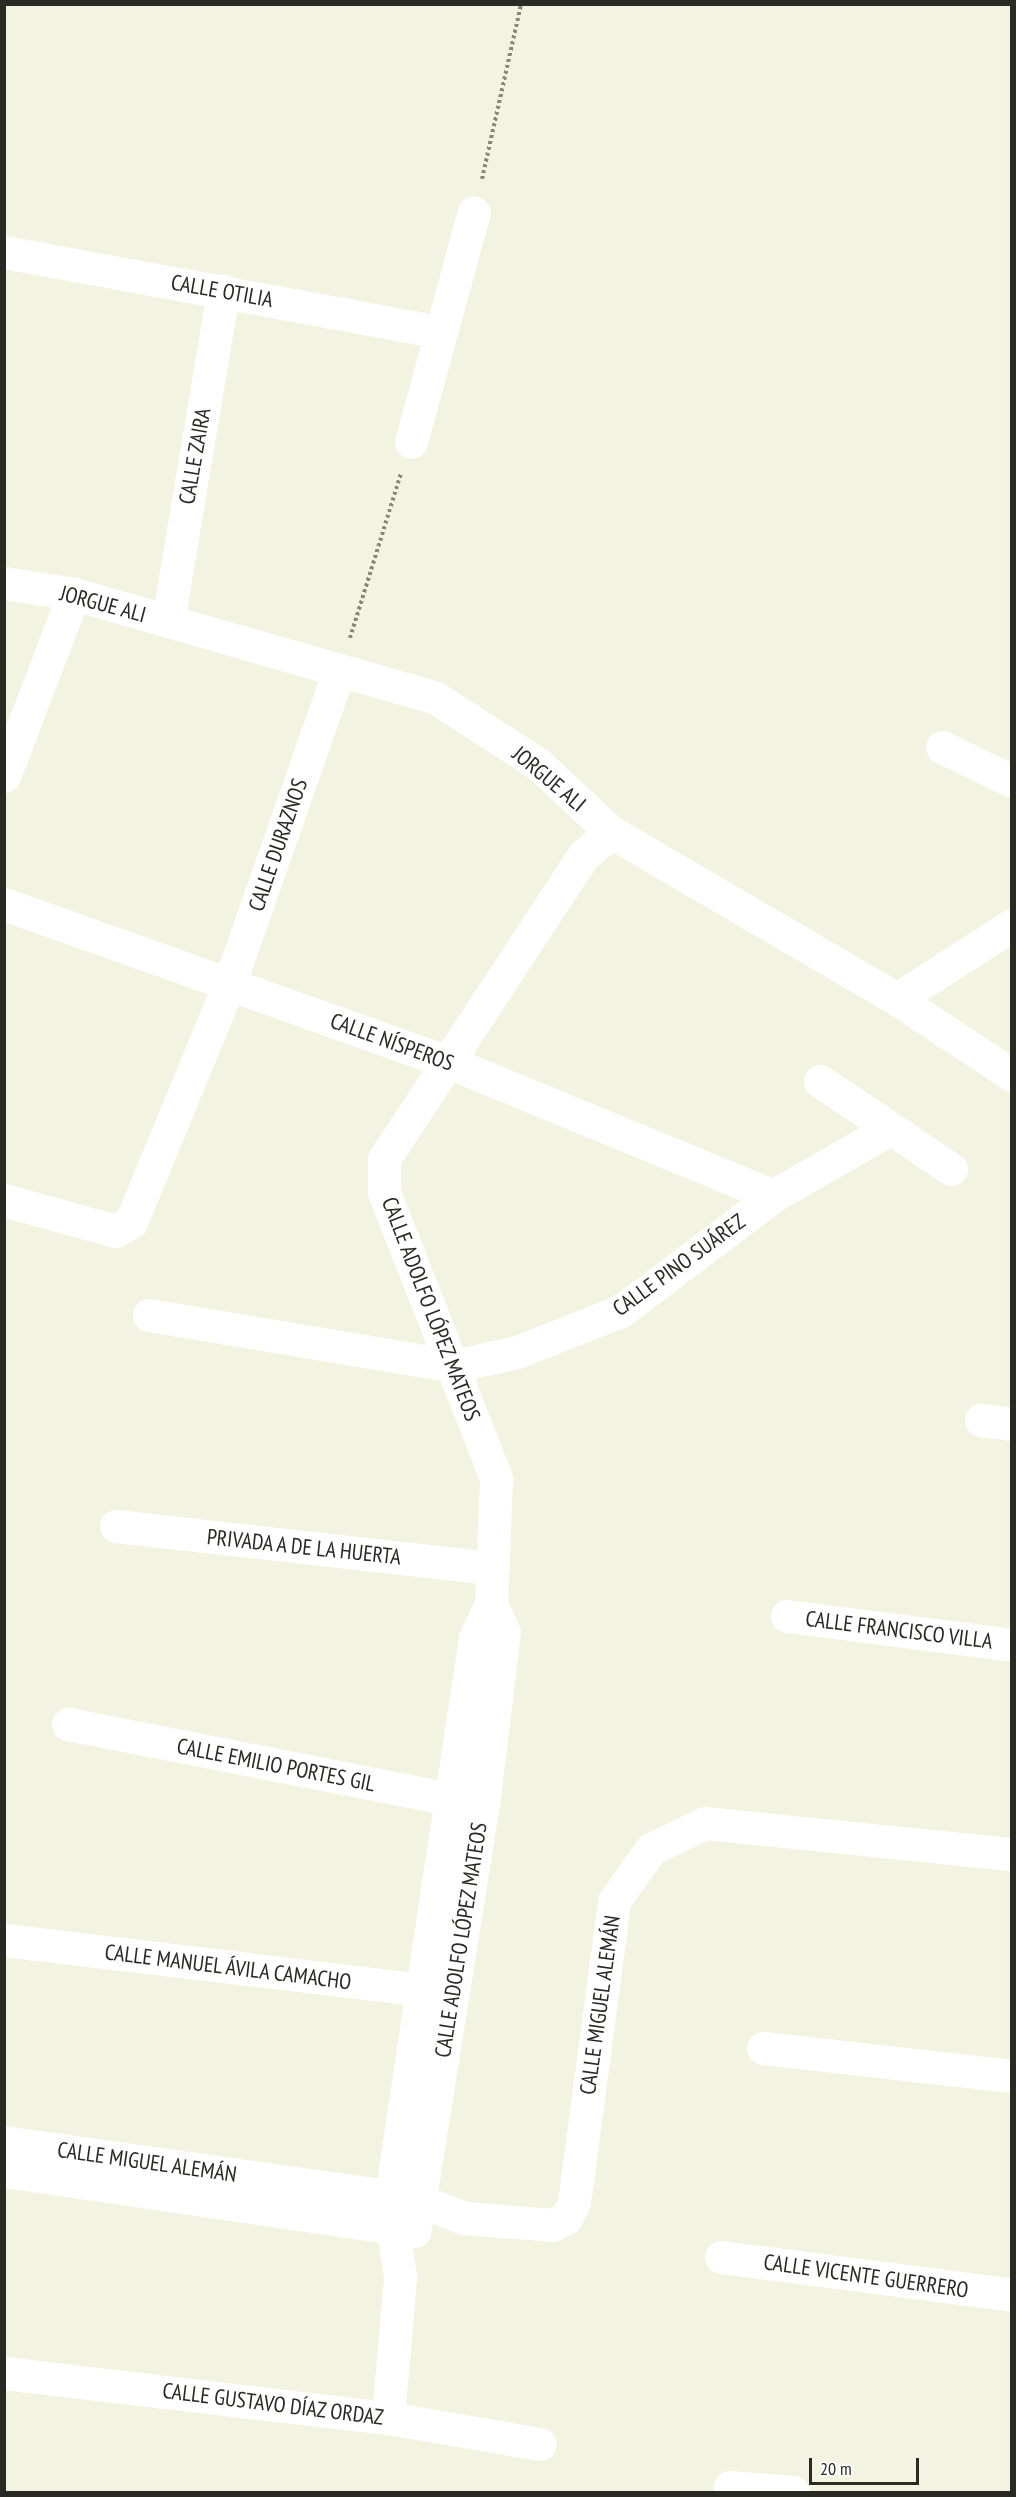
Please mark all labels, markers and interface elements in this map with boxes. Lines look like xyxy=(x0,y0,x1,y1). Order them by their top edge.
street label: CALLE OTILIA xyxy=(169,269,275,313)
street label: CALLE ZAIRA xyxy=(174,406,216,506)
street label: JORGUE ALI xyxy=(57,580,149,628)
street label: JORGUE ALI xyxy=(507,740,591,818)
street label: CALLE DURAZNOS xyxy=(243,775,313,915)
street label: CALLE NÍSPEROS xyxy=(327,1007,457,1077)
street label: CALLE ADOLFO LÓPEZ MATEOS xyxy=(376,1193,486,1425)
street label: CALLE PINO SUÁREZ xyxy=(608,1208,750,1322)
street label: PRIVADA A DE LA HUERTA xyxy=(204,1524,404,1570)
street label: CALLE FRANCISCO VILLA xyxy=(804,1605,994,1655)
street label: CALLE EMILIO PORTES GIL xyxy=(175,1733,377,1797)
street label: CALLE ADOLFO LÓPEZ MATEOS xyxy=(429,1820,493,2060)
street label: CALLE MIGUEL ALEMÁN xyxy=(574,1913,626,2097)
street label: CALLE MANUEL ÁVILA CAMACHO xyxy=(102,1939,354,1995)
street label: CALLE MIGUEL ALEMÁN xyxy=(55,2136,239,2188)
street label: CALLE VICENTE GUERRERO xyxy=(762,2249,970,2303)
street label: CALLE GUSTAVO DÍAZ ORDAZ xyxy=(161,2377,385,2431)
scale bar xyxy=(812,2446,922,2484)
text: 20 m xyxy=(820,2457,852,2480)

